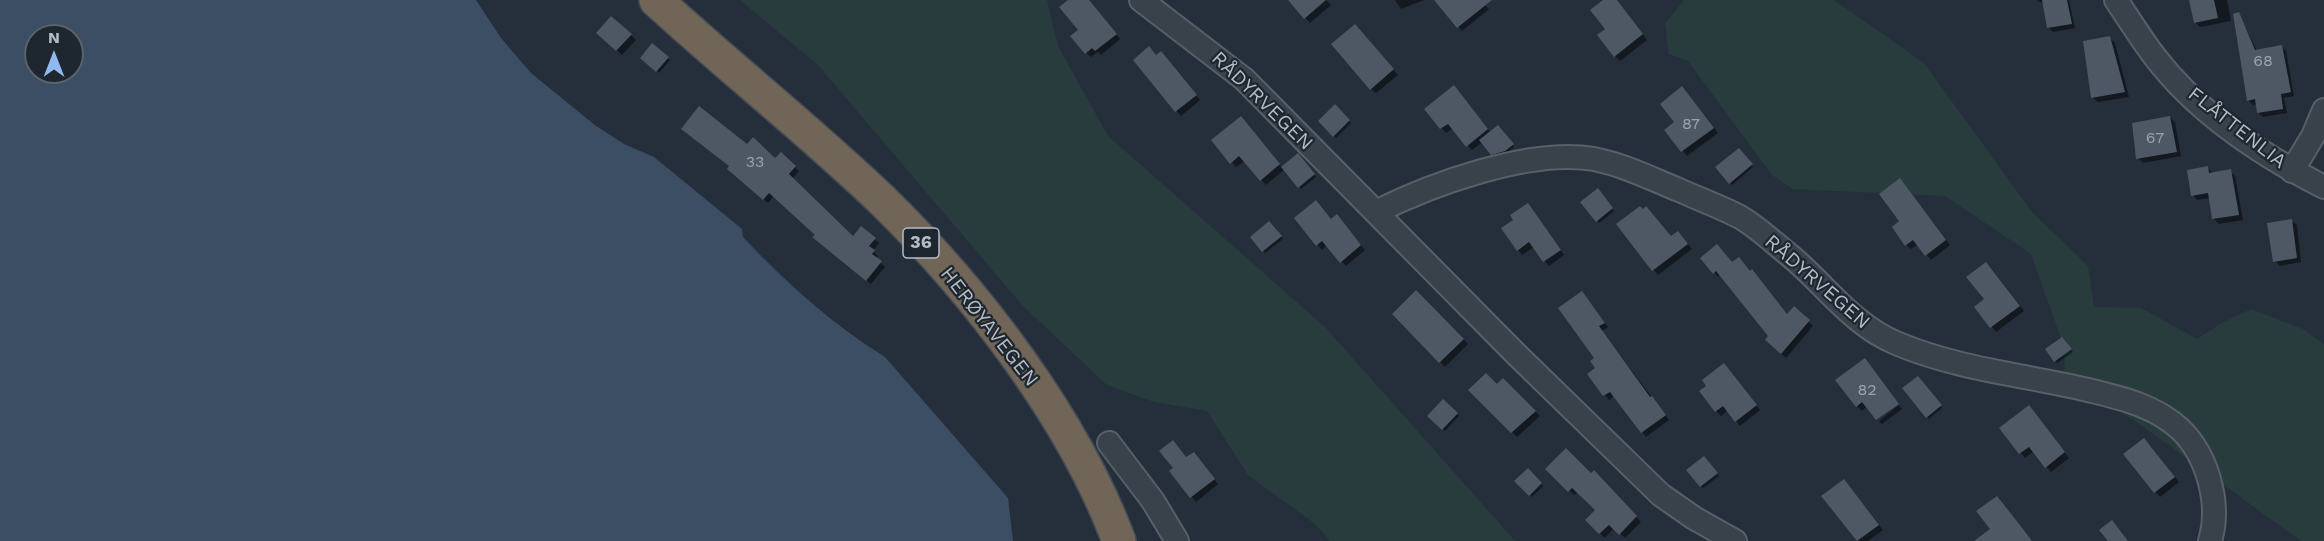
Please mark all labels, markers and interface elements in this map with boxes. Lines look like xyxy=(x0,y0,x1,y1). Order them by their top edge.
north arrow xyxy=(24,24,84,84)
text: N xyxy=(48,28,60,47)
street label: RÅDYRVEGEN xyxy=(1206,47,1318,155)
house number: 68 xyxy=(2253,51,2273,71)
street label: FLÅTTENLIA xyxy=(2183,82,2291,174)
house number: 87 xyxy=(1682,114,1700,134)
house number: 67 xyxy=(2146,128,2164,148)
house number: 33 xyxy=(746,152,764,172)
road number: 36 xyxy=(903,228,939,258)
street label: RÅDYRVEGEN xyxy=(1759,230,1875,334)
street label: HERØYAVEGEN xyxy=(935,263,1043,391)
house number: 82 xyxy=(1857,380,1877,400)

